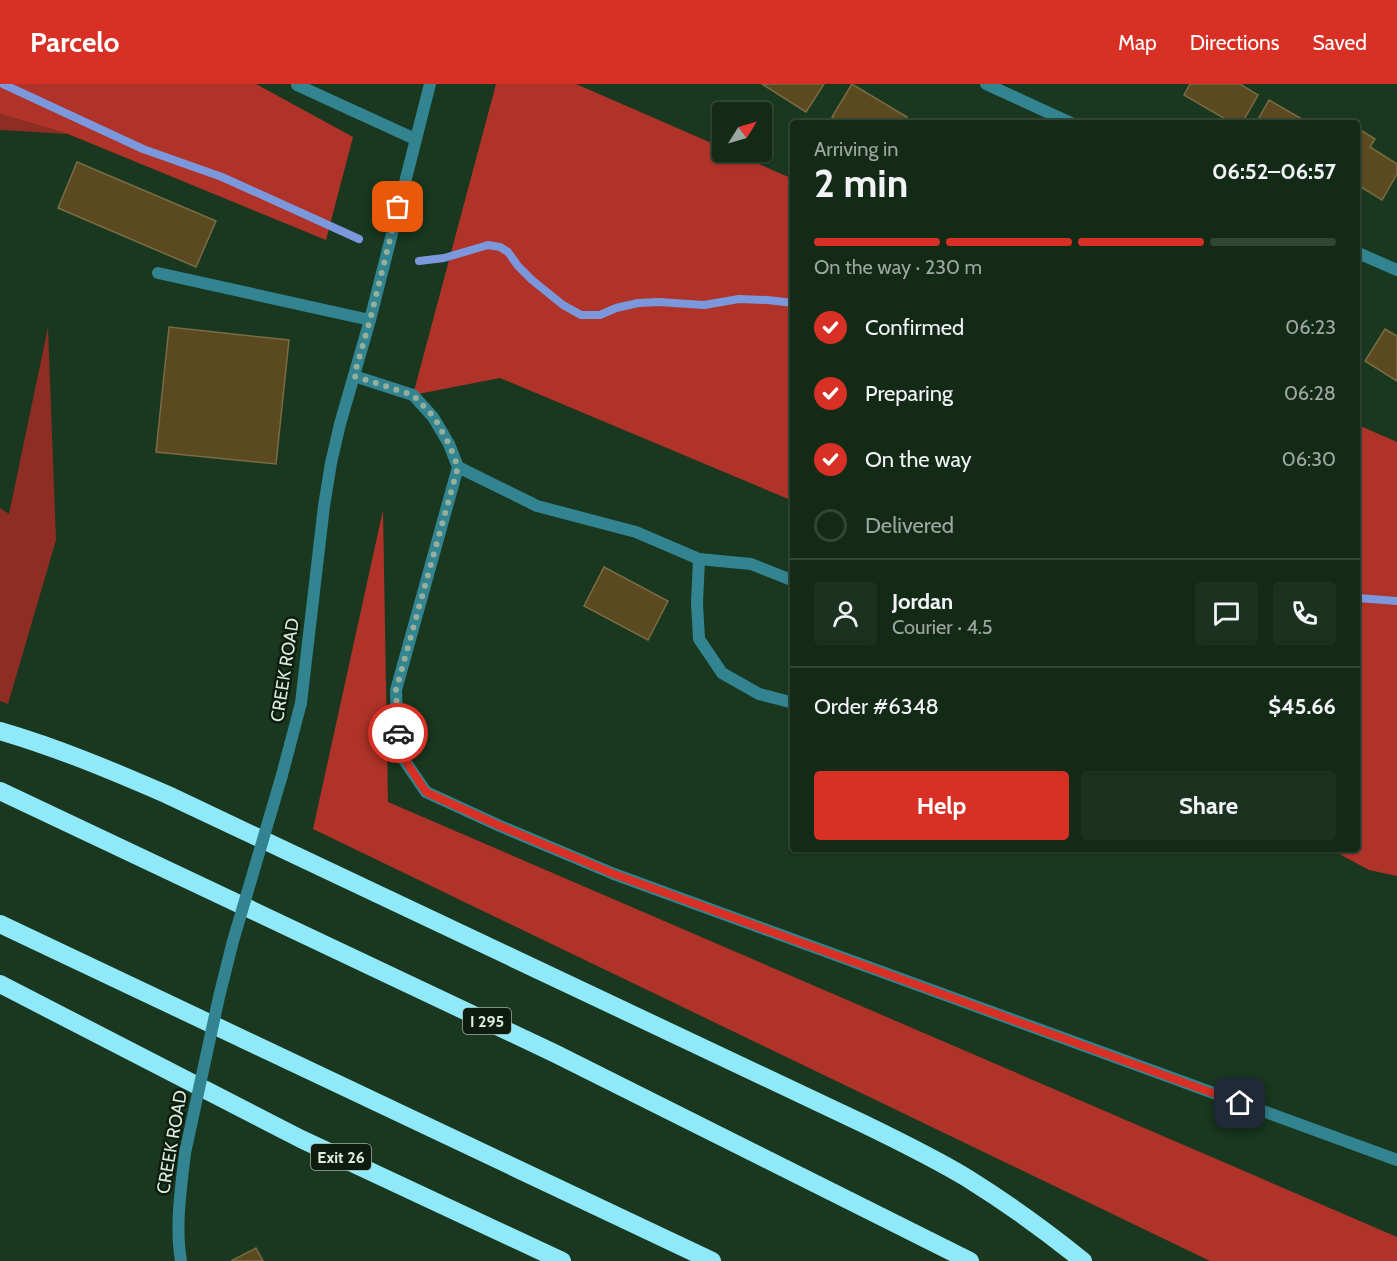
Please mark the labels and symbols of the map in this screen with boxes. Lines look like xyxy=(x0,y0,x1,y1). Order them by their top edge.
north arrow xyxy=(712,102,772,162)
pin xyxy=(372,181,423,232)
street label: CREEK ROAD xyxy=(266,617,304,723)
courier xyxy=(368,703,428,763)
road number: I 295 xyxy=(463,1008,511,1034)
pin xyxy=(1214,1077,1265,1128)
street label: CREEK ROAD xyxy=(152,1088,192,1196)
road number: Exit 26 xyxy=(311,1144,371,1170)

